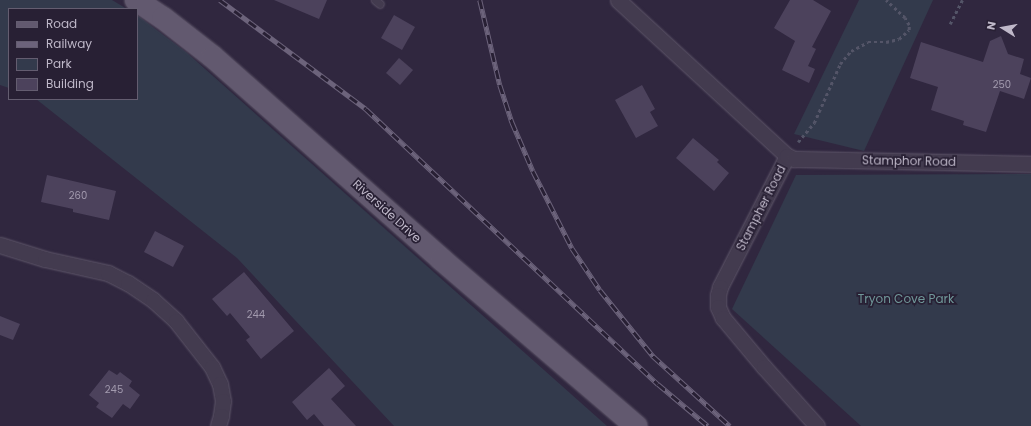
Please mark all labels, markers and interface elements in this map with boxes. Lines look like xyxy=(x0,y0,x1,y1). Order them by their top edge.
legend xyxy=(8,8,138,100)
north arrow xyxy=(983,8,1023,48)
text: Road xyxy=(46,15,77,32)
text: N xyxy=(983,20,1000,31)
text: Railway xyxy=(46,35,92,52)
text: Park xyxy=(46,55,72,72)
text: Building xyxy=(46,75,94,92)
house number: 250 xyxy=(993,79,1011,91)
street label: Stamphor Road xyxy=(862,153,956,169)
street label: Stampher Road xyxy=(733,163,789,253)
street label: Riverside Drive xyxy=(350,177,424,245)
house number: 260 xyxy=(69,190,87,202)
park label: Tryon Cove Park xyxy=(858,292,954,306)
house number: 244 xyxy=(247,309,265,321)
house number: 245 xyxy=(105,384,123,396)

